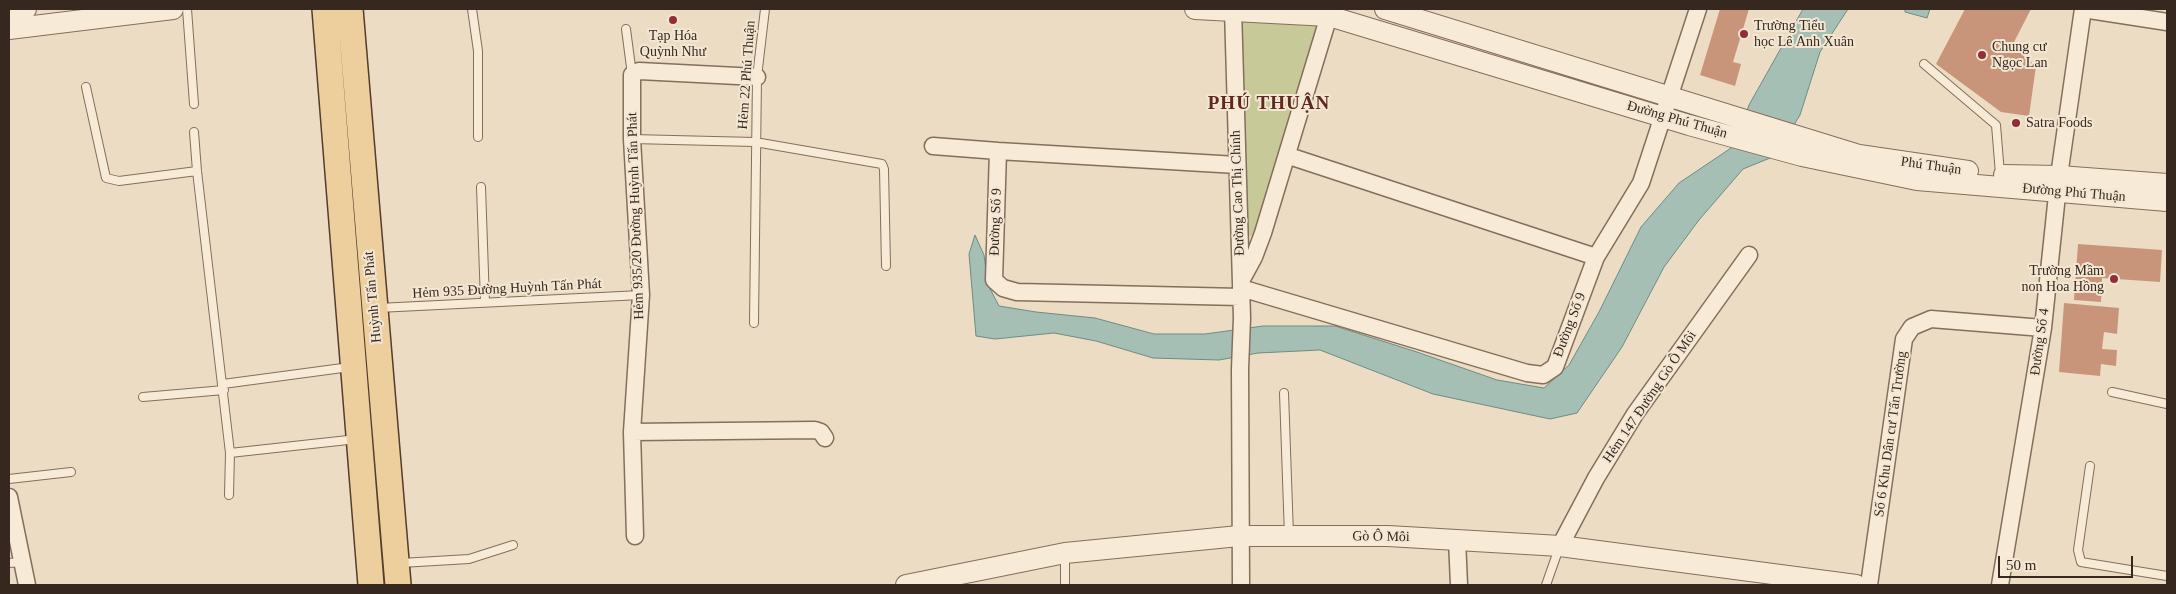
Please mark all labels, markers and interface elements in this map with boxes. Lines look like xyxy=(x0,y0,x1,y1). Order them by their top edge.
marker: Tạp Hóa Quỳnh Như xyxy=(667,14,679,26)
place label: Trường Tiểu học Lê Anh Xuân xyxy=(1754,18,1854,50)
street label: Hẻm 22 Phú Thuận xyxy=(735,20,759,130)
place label: Tạp Hóa Quỳnh Như xyxy=(640,28,706,60)
marker: Trường Tiểu học Lê Anh Xuân xyxy=(1738,28,1750,40)
place label: Chung cư Ngọc Lan xyxy=(1992,39,2048,72)
marker: Chung cư Ngọc Lan xyxy=(1976,49,1988,61)
district label: PHÚ THUẬN xyxy=(1207,93,1331,115)
street label: Đường Phú Thuận xyxy=(1625,98,1729,142)
street label: Hẻm 935/20 Đường Huỳnh Tấn Phát xyxy=(624,112,648,320)
place label: Satra Foods xyxy=(2026,115,2092,131)
marker: Satra Foods xyxy=(2010,117,2022,129)
street label: Đường Cao Thị Chính xyxy=(1227,130,1249,256)
street label: Phú Thuận xyxy=(1900,153,1962,179)
street label: Đường Phú Thuận xyxy=(2022,180,2126,206)
street label: Đường Số 9 xyxy=(986,188,1006,256)
street label: Huỳnh Tấn Phát xyxy=(361,251,385,343)
place label: Trường Mầm non Hoa Hồng xyxy=(2022,263,2104,296)
marker: Trường Mầm non Hoa Hồng xyxy=(2108,273,2120,285)
street label: Hẻm 935 Đường Huỳnh Tấn Phát xyxy=(412,276,602,302)
street label: Đường Số 9 xyxy=(1550,290,1590,360)
street label: Đường Số 4 xyxy=(2027,307,2053,377)
street label: Hẻm 147 Đường Gò Ô Môi xyxy=(1600,328,1700,466)
street label: Số 6 Khu Dân cư Tấn Trường xyxy=(1871,350,1911,518)
street label: Gò Ô Môi xyxy=(1352,528,1410,546)
scale bar xyxy=(2001,546,2136,578)
text: 50 m xyxy=(2006,557,2036,573)

